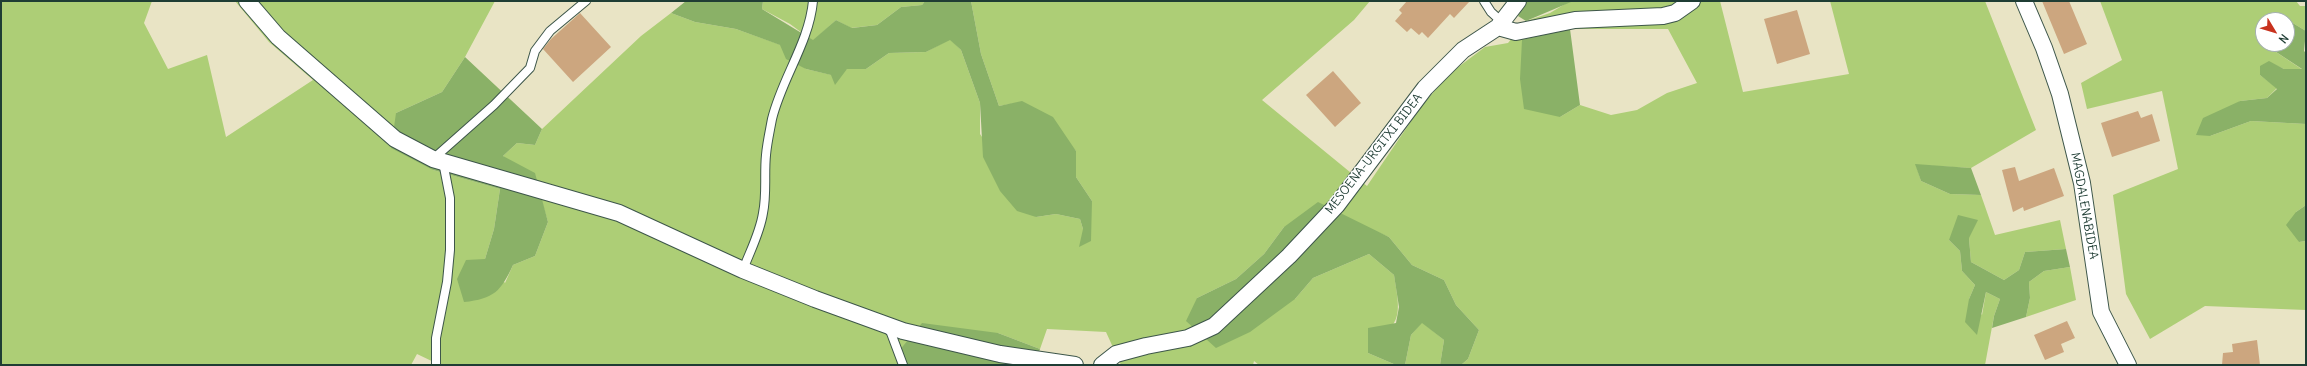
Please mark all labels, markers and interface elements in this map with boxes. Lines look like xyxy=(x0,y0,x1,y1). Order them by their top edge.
north arrow xyxy=(2255,12,2295,52)
text: N xyxy=(2276,31,2292,46)
street label: MESOENA-URGITXI BIDEA xyxy=(1323,91,1425,217)
street label: MAGDALENABIDEA xyxy=(2068,151,2100,261)

